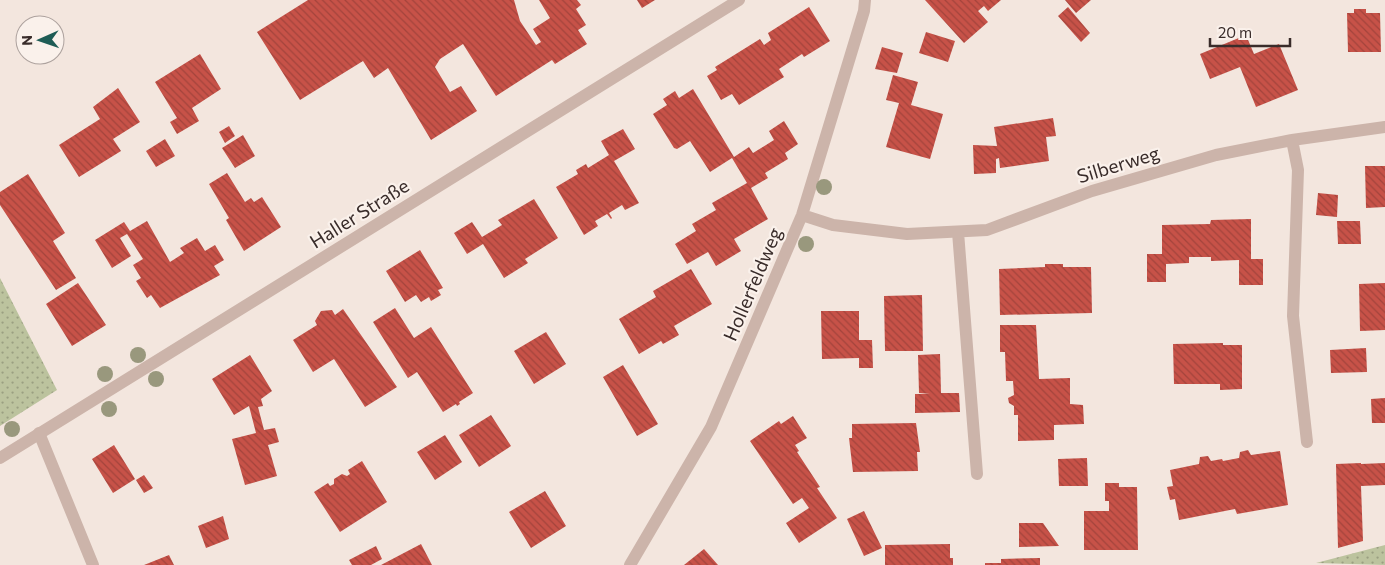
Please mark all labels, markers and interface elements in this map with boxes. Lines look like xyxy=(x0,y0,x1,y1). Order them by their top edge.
north arrow xyxy=(15,15,65,65)
scale bar xyxy=(1210,15,1290,47)
text: 20 m xyxy=(1218,23,1252,41)
text: N xyxy=(18,35,35,46)
street label: Silberweg xyxy=(1074,141,1162,187)
street label: Haller Straße xyxy=(305,173,413,253)
street label: Hollerfeldweg xyxy=(718,224,786,344)

